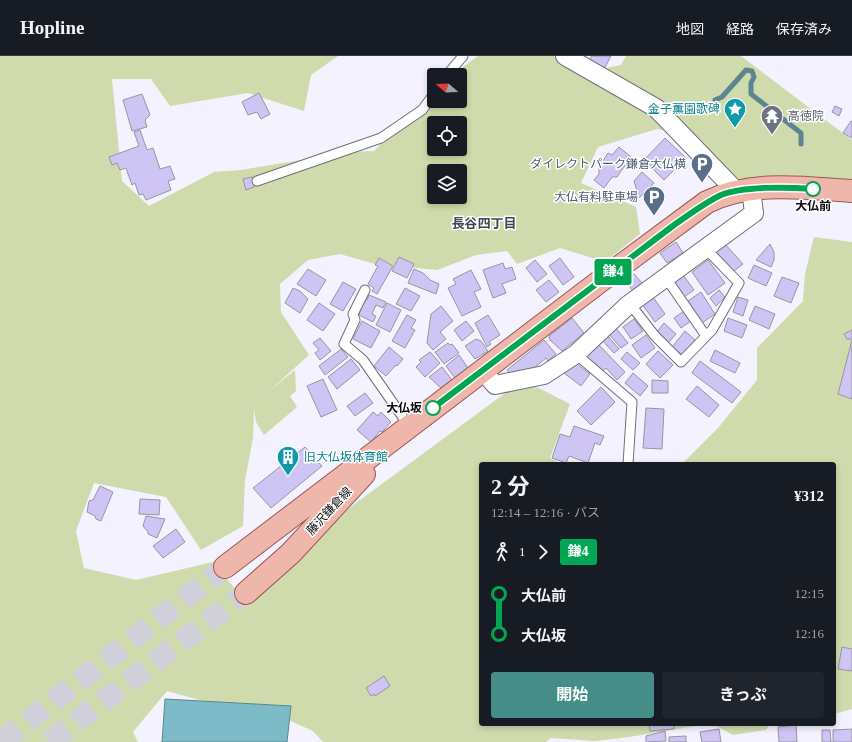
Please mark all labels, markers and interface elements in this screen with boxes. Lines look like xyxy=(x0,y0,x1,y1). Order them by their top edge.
text: Hopline xyxy=(20,17,84,38)
text: 地図 xyxy=(676,22,704,37)
text: 経路 xyxy=(726,22,754,37)
text: 保存済み xyxy=(776,22,832,37)
north arrow xyxy=(427,68,467,108)
map controls xyxy=(427,68,467,204)
place icon: 金子薫園歌碑 xyxy=(722,96,748,129)
place label: 金子薫園歌碑 xyxy=(648,102,720,116)
temple icon: 高徳院 xyxy=(759,103,785,136)
place label: 高徳院 xyxy=(788,109,824,123)
button: locate xyxy=(427,116,467,156)
parking icon: ダイレクトパーク鎌倉大仏横 xyxy=(689,151,715,184)
place label: ダイレクトパーク鎌倉大仏横 xyxy=(530,157,686,171)
button: layers xyxy=(427,164,467,204)
marker: 大仏前 xyxy=(805,181,821,197)
parking icon: 大仏有料駐車場 xyxy=(641,184,667,217)
place label: 大仏有料駐車場 xyxy=(554,190,638,204)
place label: 大仏前 xyxy=(795,199,831,213)
district label: 長谷四丁目 xyxy=(451,216,517,231)
line badge: 鎌4 xyxy=(595,259,631,285)
text: 鎌4 xyxy=(603,264,624,279)
marker: 大仏坂 xyxy=(425,400,441,416)
place label: 大仏坂 xyxy=(386,401,422,415)
building icon: 旧大仏坂体育館 xyxy=(275,444,301,477)
place label: 旧大仏坂体育館 xyxy=(304,450,388,464)
text: 2 分 xyxy=(491,474,530,499)
street label: 藤沢鎌倉線 xyxy=(303,484,355,538)
text: ¥312 xyxy=(794,488,824,504)
text: 12:14 – 12:16 · バス xyxy=(491,505,600,520)
icon: walk xyxy=(491,541,513,563)
icon: forward xyxy=(532,541,554,563)
text: 1 xyxy=(519,544,526,559)
text: 鎌4 xyxy=(568,544,589,559)
text: 12:15 xyxy=(794,586,824,601)
text: 大仏前 xyxy=(521,588,566,604)
text: 12:16 xyxy=(794,626,824,641)
text: 大仏坂 xyxy=(521,628,566,644)
button: 開始 xyxy=(491,672,654,718)
button: きっぷ xyxy=(662,672,824,718)

